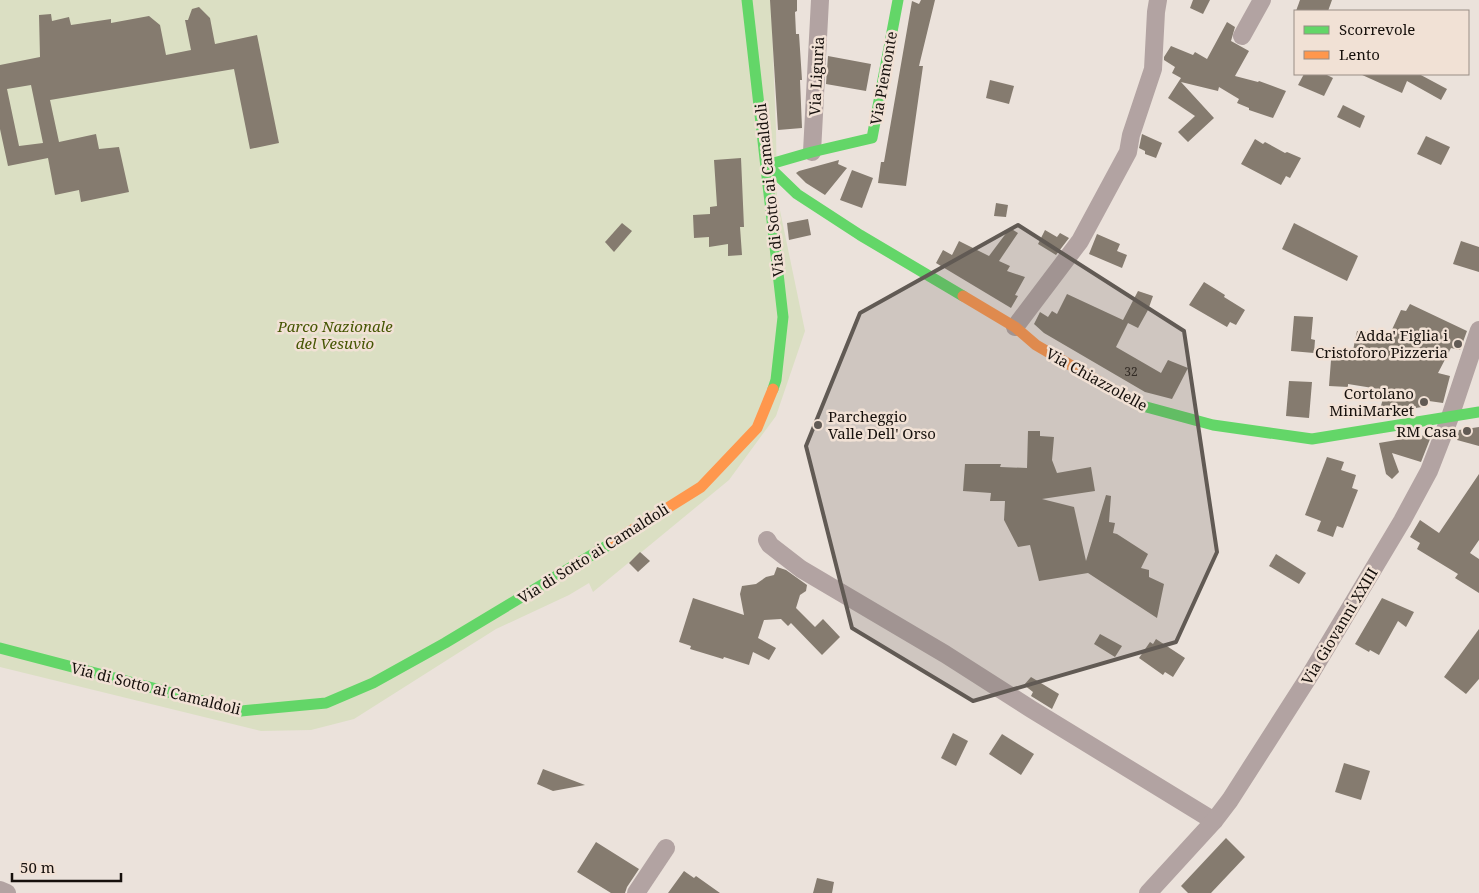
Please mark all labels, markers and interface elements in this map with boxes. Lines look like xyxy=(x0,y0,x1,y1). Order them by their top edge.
legend xyxy=(1294,10,1469,75)
text: Scorrevole xyxy=(1339,19,1415,39)
street label: Via Piemonte xyxy=(865,30,901,126)
street label: Via Liguria xyxy=(804,36,828,116)
text: Lento xyxy=(1339,44,1380,64)
street label: Via di Sotto ai Camaldoli xyxy=(750,102,788,278)
park label: Parco Nazionale del Vesuvio xyxy=(276,316,393,353)
place label: Adda' Figlia i Cristoforo Pizzeria xyxy=(1315,325,1448,362)
marker: Adda' Figlia i Cristoforo Pizzeria xyxy=(1452,338,1464,350)
street label: Via Chiazzolelle xyxy=(1043,343,1151,415)
house number: 32 xyxy=(1124,363,1138,380)
place label: Cortolano MiniMarket xyxy=(1329,383,1414,420)
marker: Cortolano MiniMarket xyxy=(1418,396,1430,408)
place label: Parcheggio Valle Dell' Orso xyxy=(828,406,936,443)
marker: Parcheggio Valle Dell' Orso xyxy=(812,419,824,431)
place label: RM Casa xyxy=(1396,421,1457,441)
marker: RM Casa xyxy=(1461,425,1473,437)
street label: Via di Sotto ai Camaldoli xyxy=(514,498,672,608)
street label: Via Giovanni XXIII xyxy=(1296,564,1382,688)
street label: Via di Sotto ai Camaldoli xyxy=(69,657,243,719)
scale bar xyxy=(12,850,121,882)
text: 50 m xyxy=(20,857,55,877)

